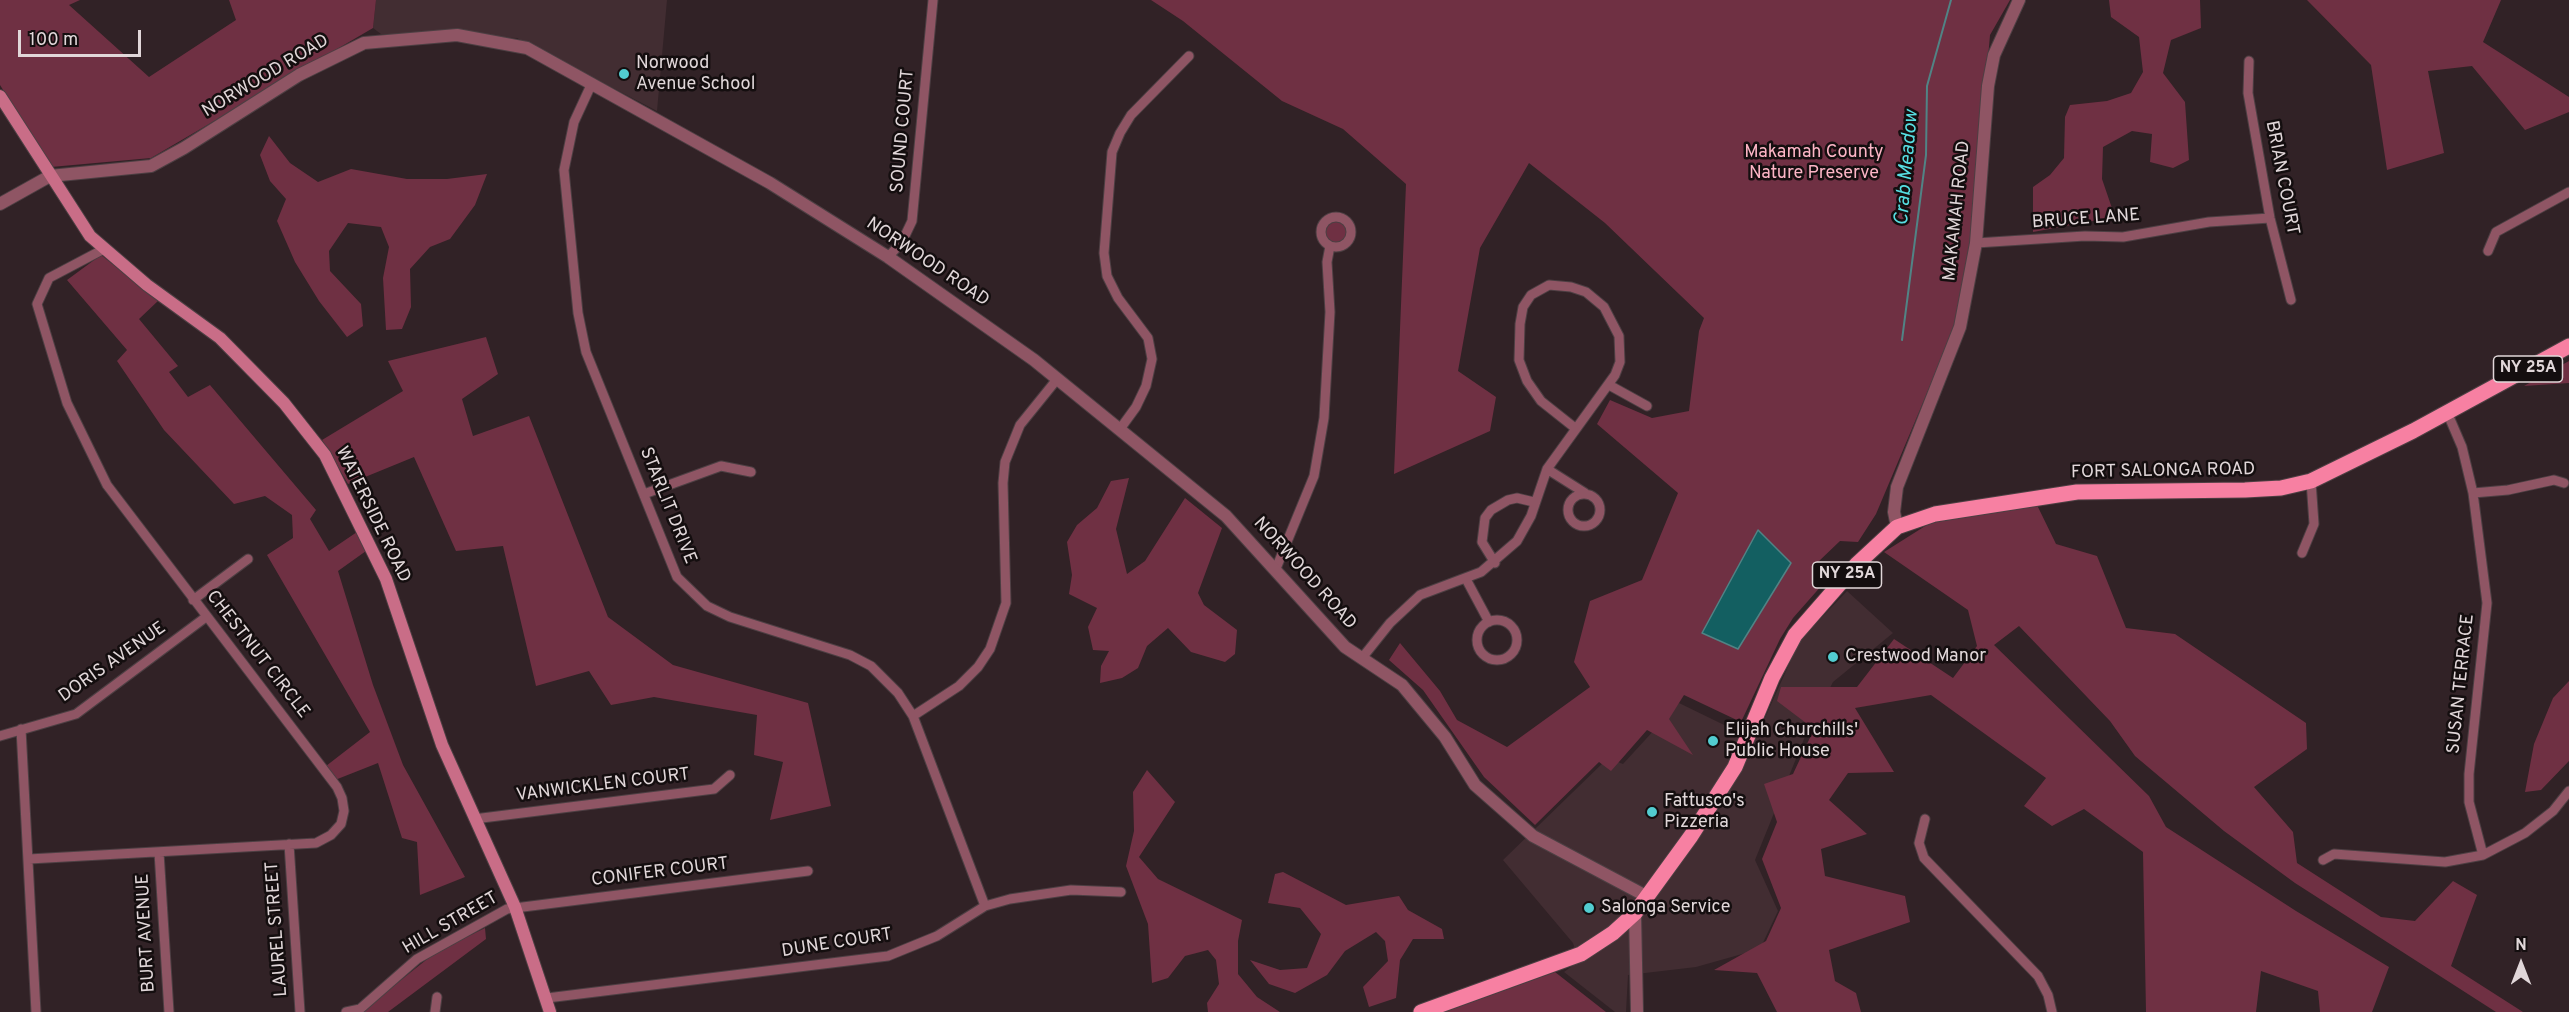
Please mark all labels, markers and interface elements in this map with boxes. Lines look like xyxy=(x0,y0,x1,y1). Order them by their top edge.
scale bar xyxy=(21,18,144,56)
text: 100 m xyxy=(29,29,78,52)
street label: NORWOOD ROAD xyxy=(199,31,333,123)
place label: Norwood Avenue School xyxy=(636,53,755,96)
marker: Norwood Avenue School xyxy=(617,67,631,81)
street label: SOUND COURT xyxy=(888,68,920,194)
water label: Crab Meadow xyxy=(1891,109,1925,227)
street label: BRIAN COURT xyxy=(2259,119,2303,237)
street label: MAKAMAH ROAD xyxy=(1940,140,1976,282)
park label: Makamah County Nature Preserve xyxy=(1744,142,1884,184)
street label: BRUCE LANE xyxy=(2031,205,2141,235)
street label: NORWOOD ROAD xyxy=(861,214,993,312)
road number: NY 25A xyxy=(2494,356,2562,382)
street label: WATERSIDE ROAD xyxy=(330,443,414,587)
street label: STARLIT DRIVE xyxy=(634,445,700,567)
street label: FORT SALONGA ROAD xyxy=(2071,460,2255,484)
street label: NORWOOD ROAD xyxy=(1248,513,1360,635)
road number: NY 25A xyxy=(1812,562,1882,588)
street label: CHESTNUT CIRCLE xyxy=(200,587,314,723)
street label: SUSAN TERRACE xyxy=(2444,613,2480,755)
street label: DORIS AVENUE xyxy=(55,618,171,708)
place label: Crestwood Manor xyxy=(1845,646,1986,668)
marker: Crestwood Manor xyxy=(1826,650,1840,664)
place label: Elijah Churchills' Public House xyxy=(1725,720,1858,762)
marker: Elijah Churchills' Public House xyxy=(1706,734,1720,748)
street label: VANWICKLEN COURT xyxy=(515,765,691,807)
place label: Fattusco's Pizzeria xyxy=(1664,791,1745,834)
marker: Fattusco's Pizzeria xyxy=(1645,805,1659,819)
street label: CONIFER COURT xyxy=(590,854,730,892)
street label: LAUREL STREET xyxy=(262,860,294,998)
street label: BURT AVENUE xyxy=(133,873,161,993)
street label: HILL STREET xyxy=(399,888,503,960)
place label: Salonga Service xyxy=(1601,897,1730,919)
marker: Salonga Service xyxy=(1582,901,1596,915)
street label: DUNE COURT xyxy=(780,925,894,963)
north arrow xyxy=(2491,934,2551,994)
text: N xyxy=(2515,936,2527,956)

